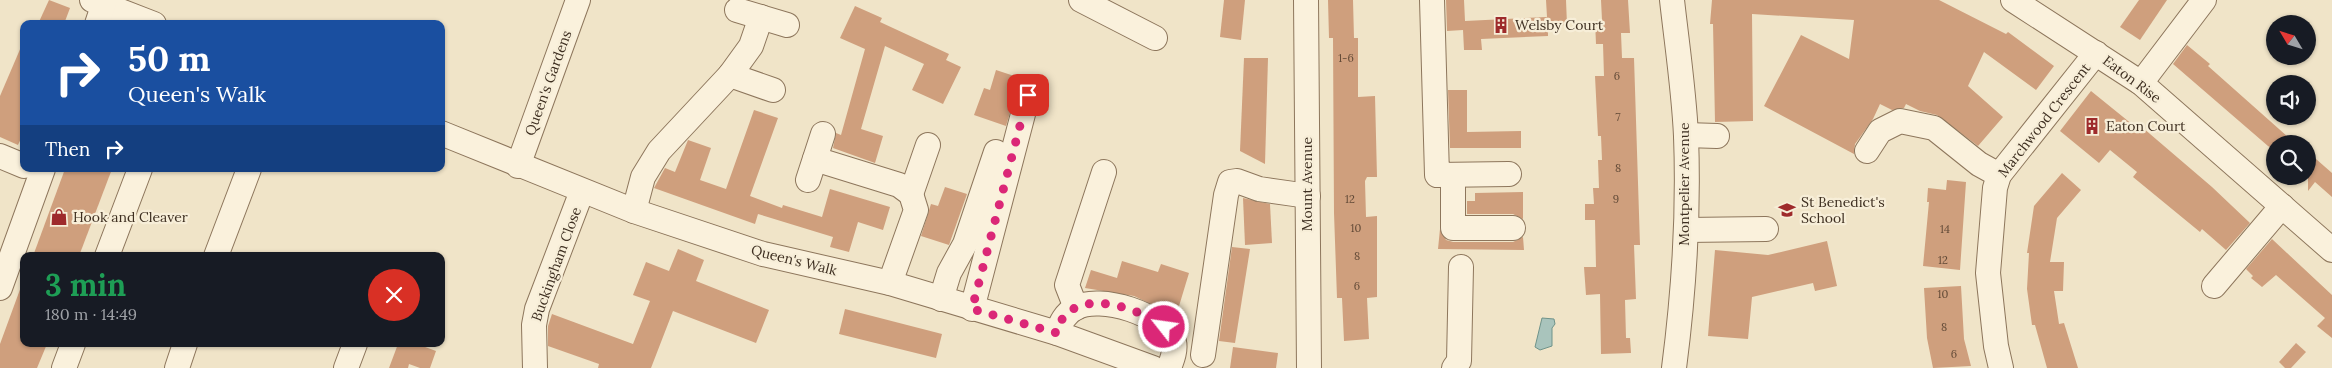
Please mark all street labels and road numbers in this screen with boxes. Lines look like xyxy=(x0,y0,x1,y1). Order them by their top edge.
street label: Queen's Gardens xyxy=(521,28,575,138)
street label: Eaton Rise xyxy=(2099,51,2165,107)
street label: Marchwood Crescent xyxy=(1994,59,2094,181)
street label: Montpelier Avenue xyxy=(1675,122,1693,246)
street label: Mount Avenue xyxy=(1298,136,1316,231)
street label: Buckingham Close xyxy=(527,204,585,324)
street label: Queen's Walk xyxy=(749,241,839,279)

